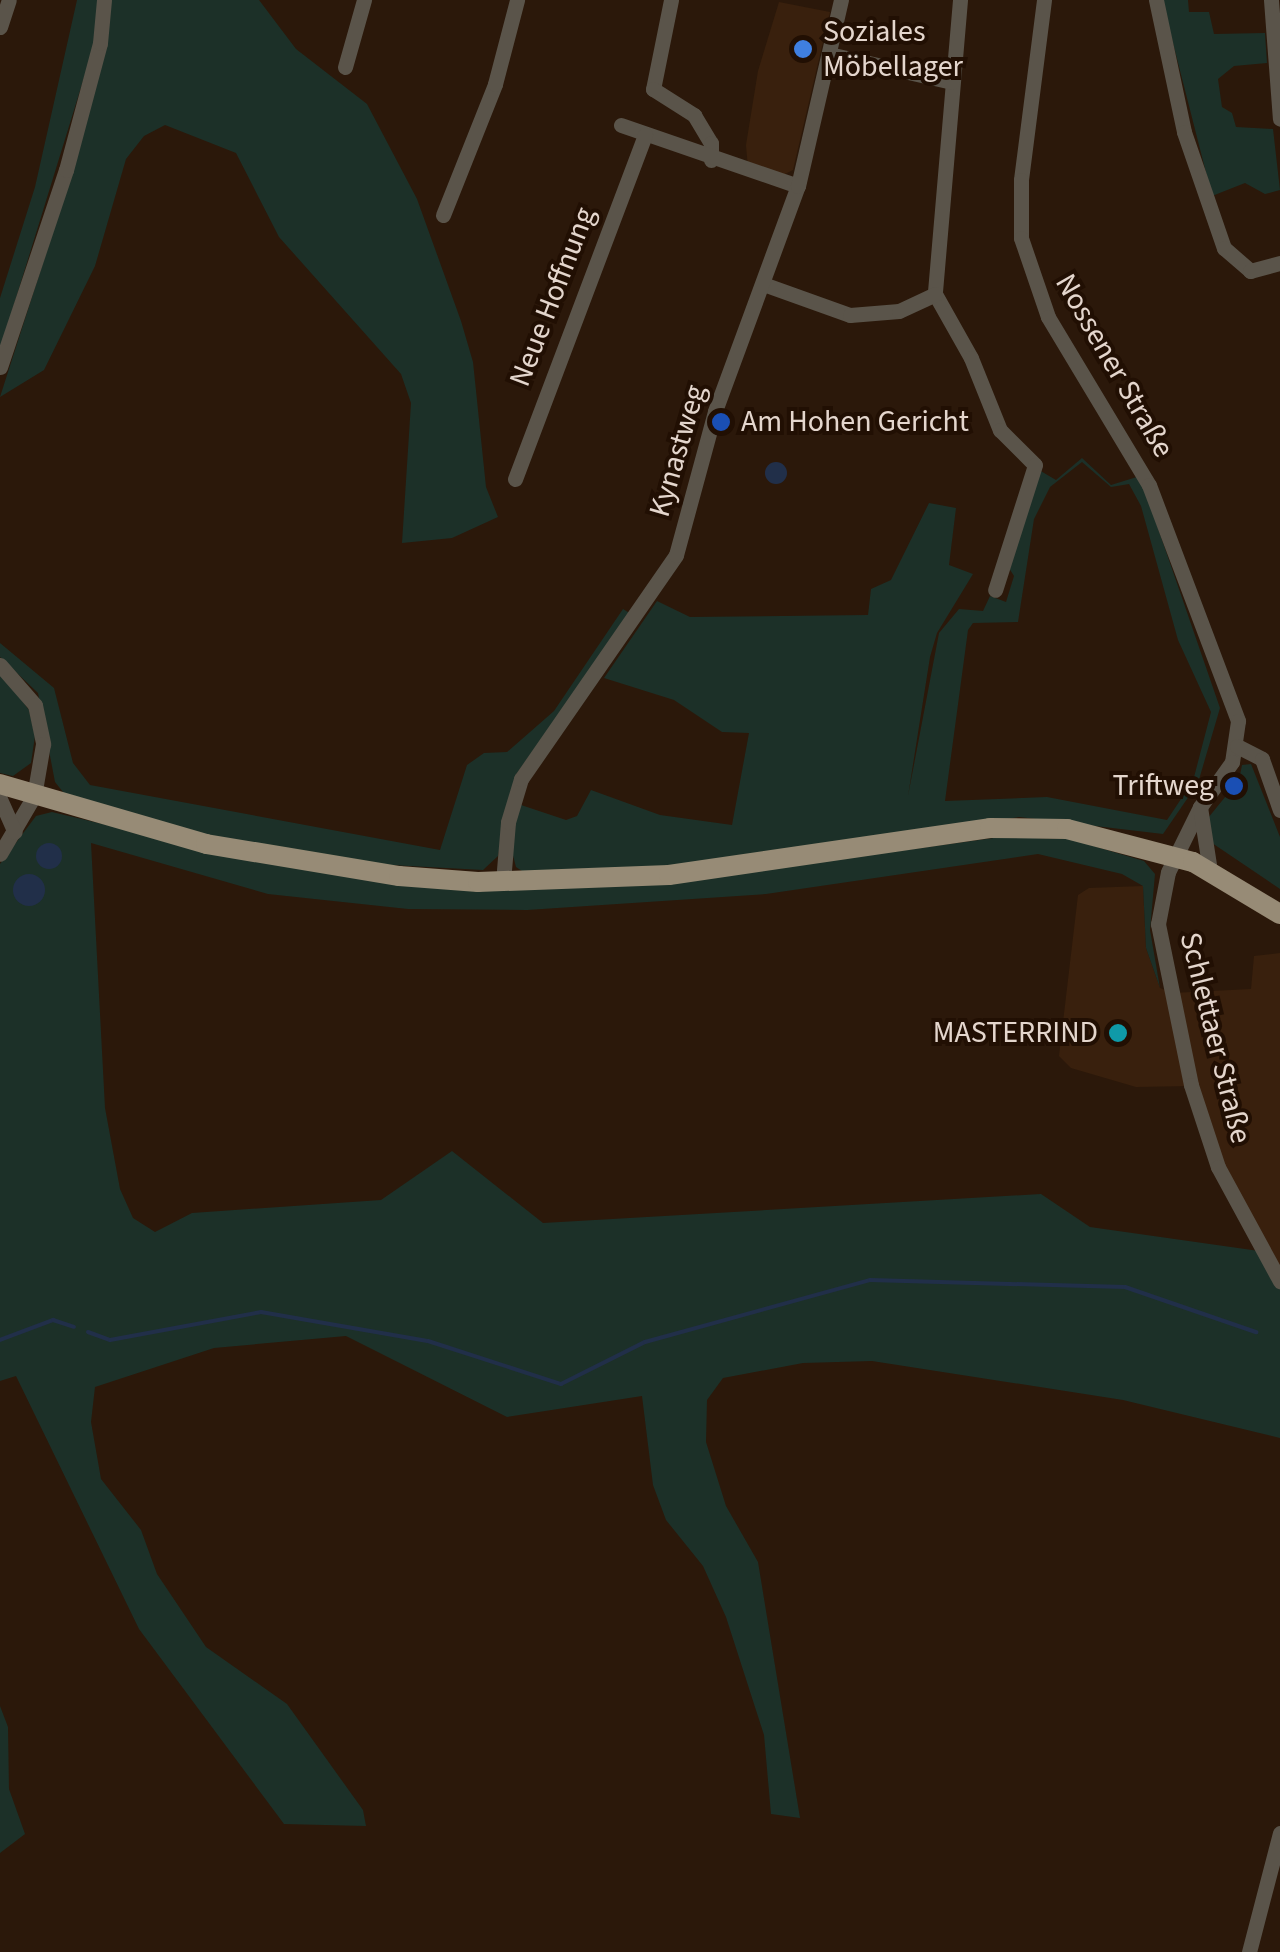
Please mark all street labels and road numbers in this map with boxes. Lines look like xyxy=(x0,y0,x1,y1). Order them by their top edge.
street label: Neue Hoffnung xyxy=(502,202,604,392)
street label: Nossener Straße xyxy=(1047,268,1181,464)
street label: Kynastweg xyxy=(642,381,714,521)
street label: Schlettaer Straße xyxy=(1171,929,1259,1147)

